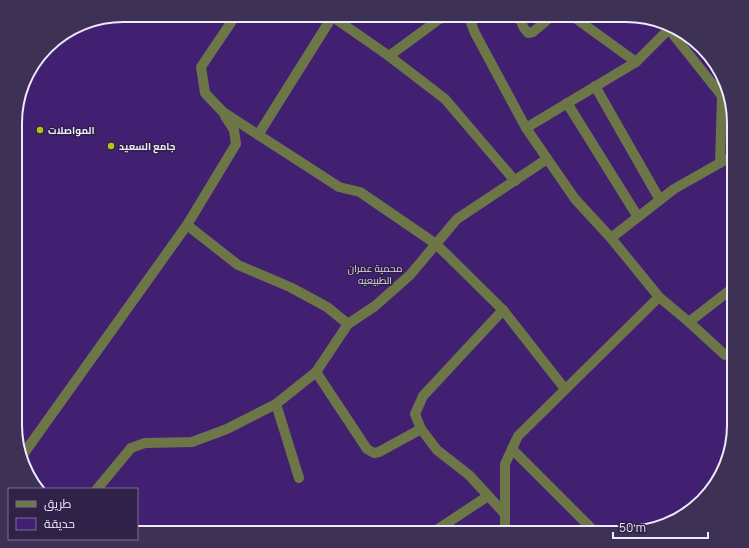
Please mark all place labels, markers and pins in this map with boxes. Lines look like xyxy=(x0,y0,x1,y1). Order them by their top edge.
place label: المواصلات xyxy=(48,123,95,137)
marker: المواصلات xyxy=(35,125,45,135)
place label: جامع السعيد xyxy=(119,139,176,154)
marker: جامع السعيد xyxy=(106,141,116,151)

